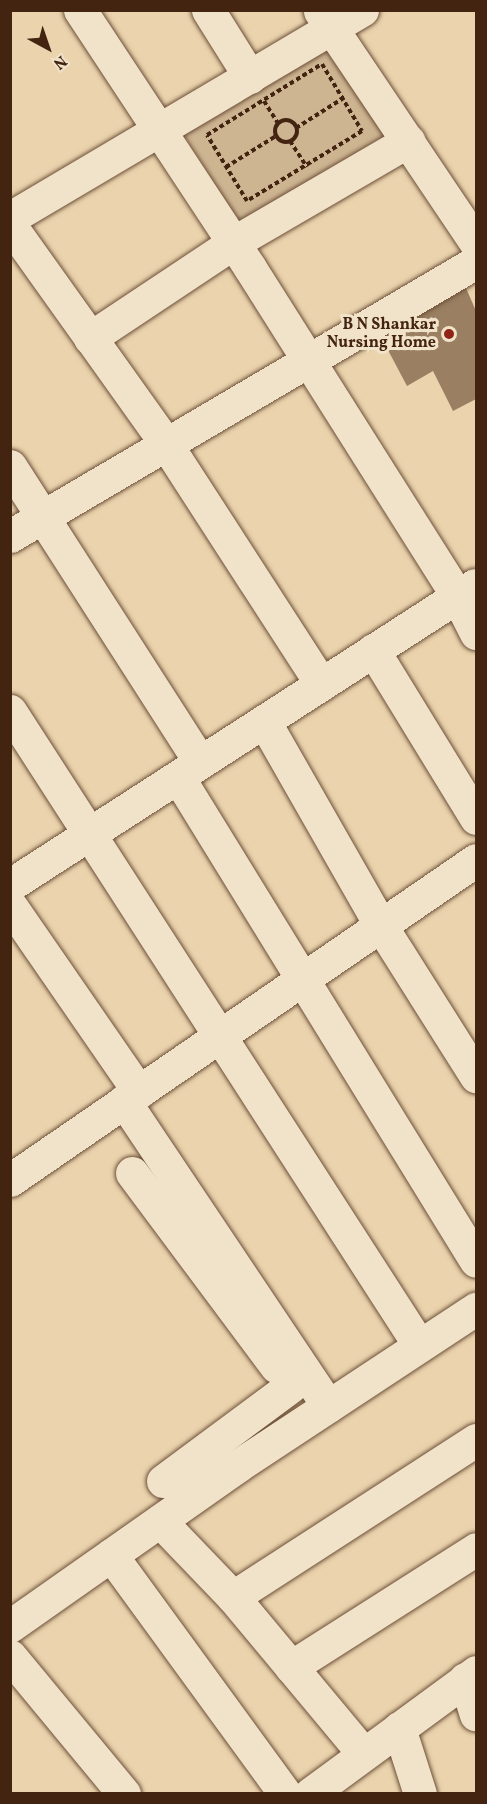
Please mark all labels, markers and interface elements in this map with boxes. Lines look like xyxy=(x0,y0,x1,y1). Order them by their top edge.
north arrow xyxy=(18,18,78,78)
text: N xyxy=(48,50,71,74)
place label: B N Shankar Nursing Home xyxy=(327,315,436,353)
marker: B N Shankar Nursing Home xyxy=(440,325,458,343)

